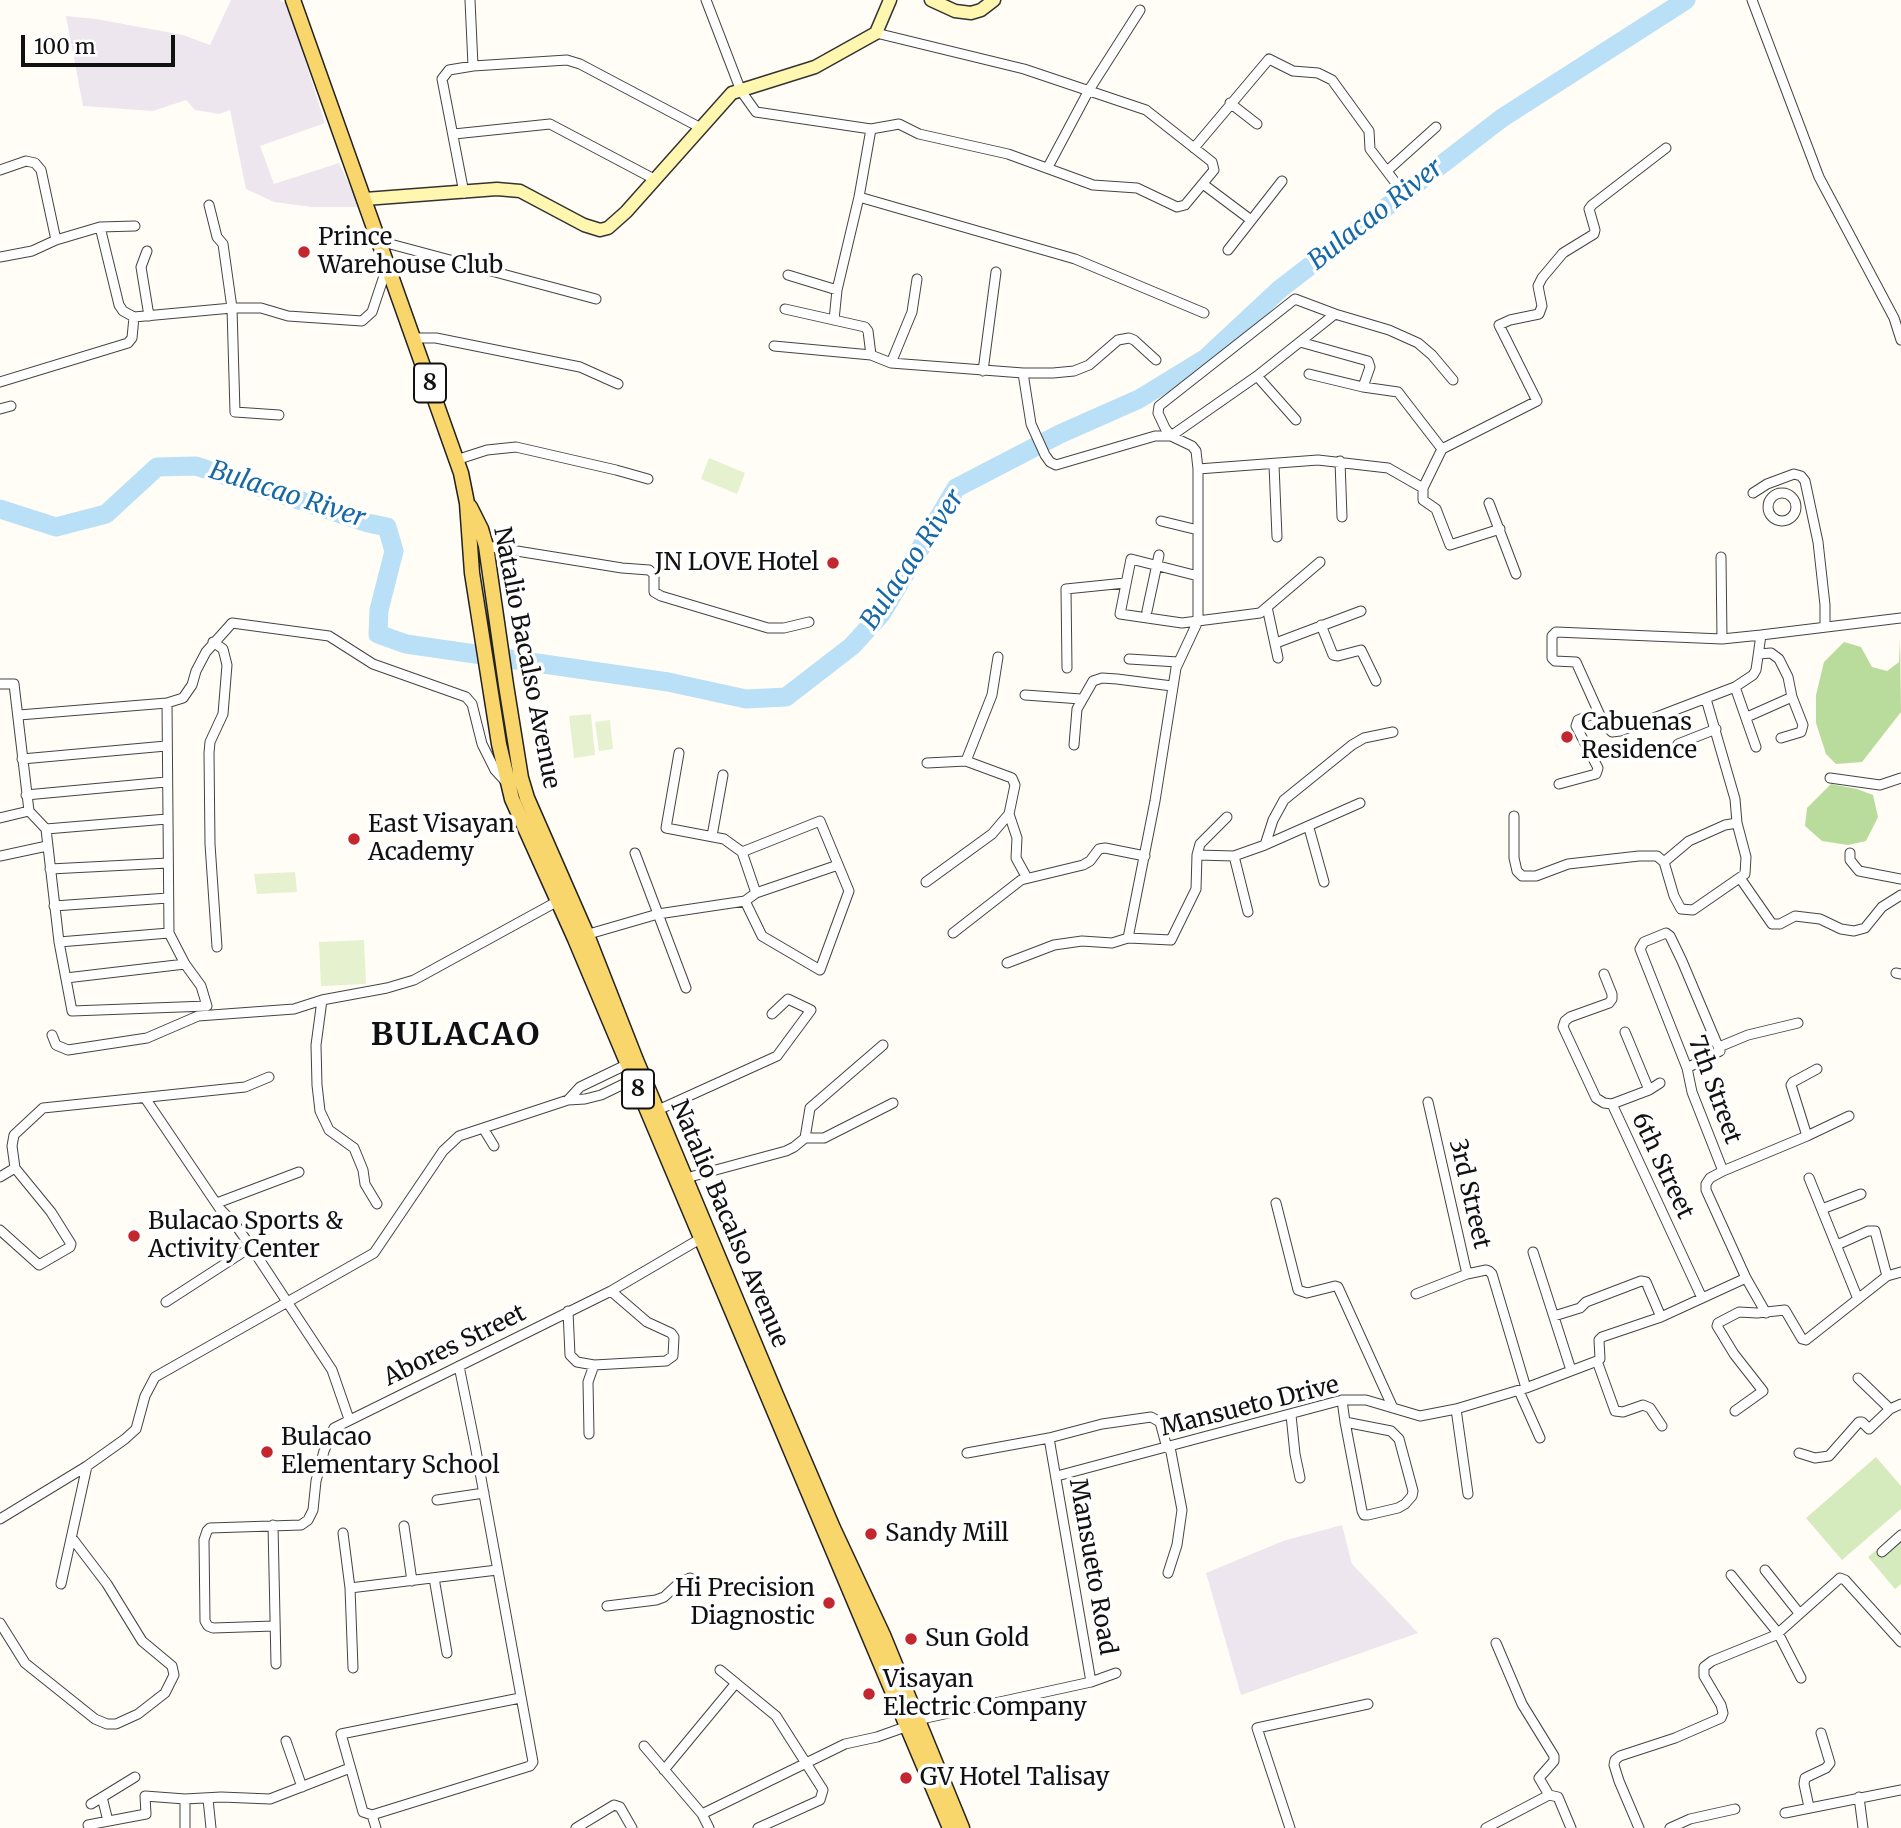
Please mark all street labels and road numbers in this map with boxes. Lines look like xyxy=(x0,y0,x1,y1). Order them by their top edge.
road number: 8 xyxy=(414,364,446,402)
street label: Natalio Bacalso Avenue xyxy=(486,525,566,791)
street label: 7th Street xyxy=(1681,1032,1747,1148)
road number: 8 xyxy=(622,1070,654,1108)
street label: Natalio Bacalso Avenue xyxy=(664,1096,794,1352)
street label: 6th Street xyxy=(1625,1108,1699,1224)
street label: 3rd Street xyxy=(1442,1136,1496,1252)
street label: Abores Street xyxy=(379,1299,531,1393)
street label: Mansueto Drive xyxy=(1158,1371,1342,1443)
street label: Mansueto Road xyxy=(1062,1477,1122,1657)

